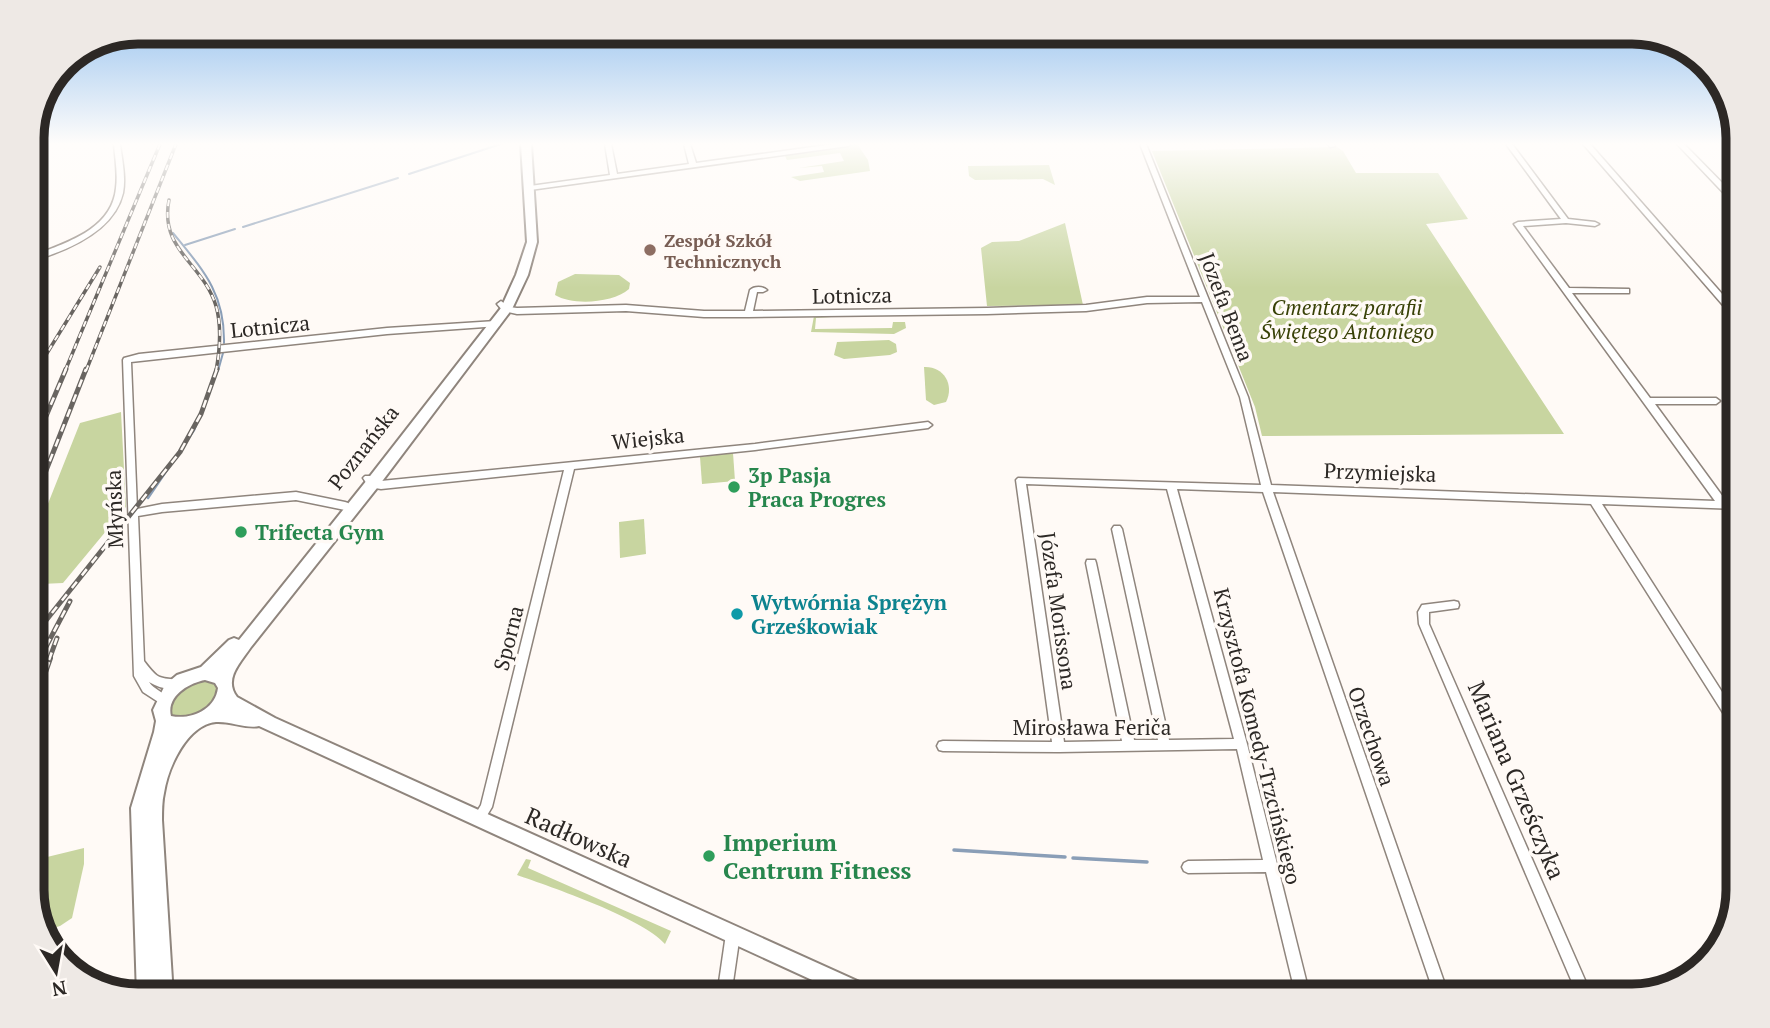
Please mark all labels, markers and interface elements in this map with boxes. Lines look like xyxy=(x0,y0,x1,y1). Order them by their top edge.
place label: Zespół Szkół Technicznych xyxy=(664,228,782,273)
marker: Zespół Szkół Technicznych xyxy=(642,242,658,258)
street label: Józefa Bema xyxy=(1193,249,1261,366)
street label: Lotnicza xyxy=(812,280,893,310)
park label: Cmentarz parafii Świętego Antoniego xyxy=(1260,293,1434,345)
street label: Lotnicza xyxy=(229,308,312,344)
street label: Poznańska xyxy=(321,399,405,495)
street label: Wiejska xyxy=(610,420,686,456)
street label: Przymiejska xyxy=(1323,456,1437,488)
place label: 3p Pasja Praca Progres xyxy=(748,461,886,513)
street label: Młyńska xyxy=(99,469,129,549)
marker: 3p Pasja Praca Progres xyxy=(726,479,742,495)
place label: Trifecta Gym xyxy=(255,518,385,546)
marker: Trifecta Gym xyxy=(233,524,249,540)
street label: Józefa Morissona xyxy=(1034,530,1084,692)
street label: Krzysztofa Komedy-Trzcińskiego xyxy=(1208,585,1308,887)
place label: Wytwórnia Sprężyn Grześkowiak xyxy=(751,588,947,640)
street label: Sporna xyxy=(486,602,530,673)
marker: Wytwórnia Sprężyn Grześkowiak xyxy=(729,606,745,622)
street label: Mariana Grześczyka xyxy=(1461,676,1573,884)
street label: Orzechowa xyxy=(1342,683,1402,790)
street label: Mirosława Feriča xyxy=(1013,713,1172,741)
street label: Radłowska xyxy=(520,799,638,875)
place label: Imperium Centrum Fitness xyxy=(723,826,912,886)
marker: Imperium Centrum Fitness xyxy=(701,848,717,864)
north arrow xyxy=(21,937,91,1007)
text: N xyxy=(49,976,69,1003)

